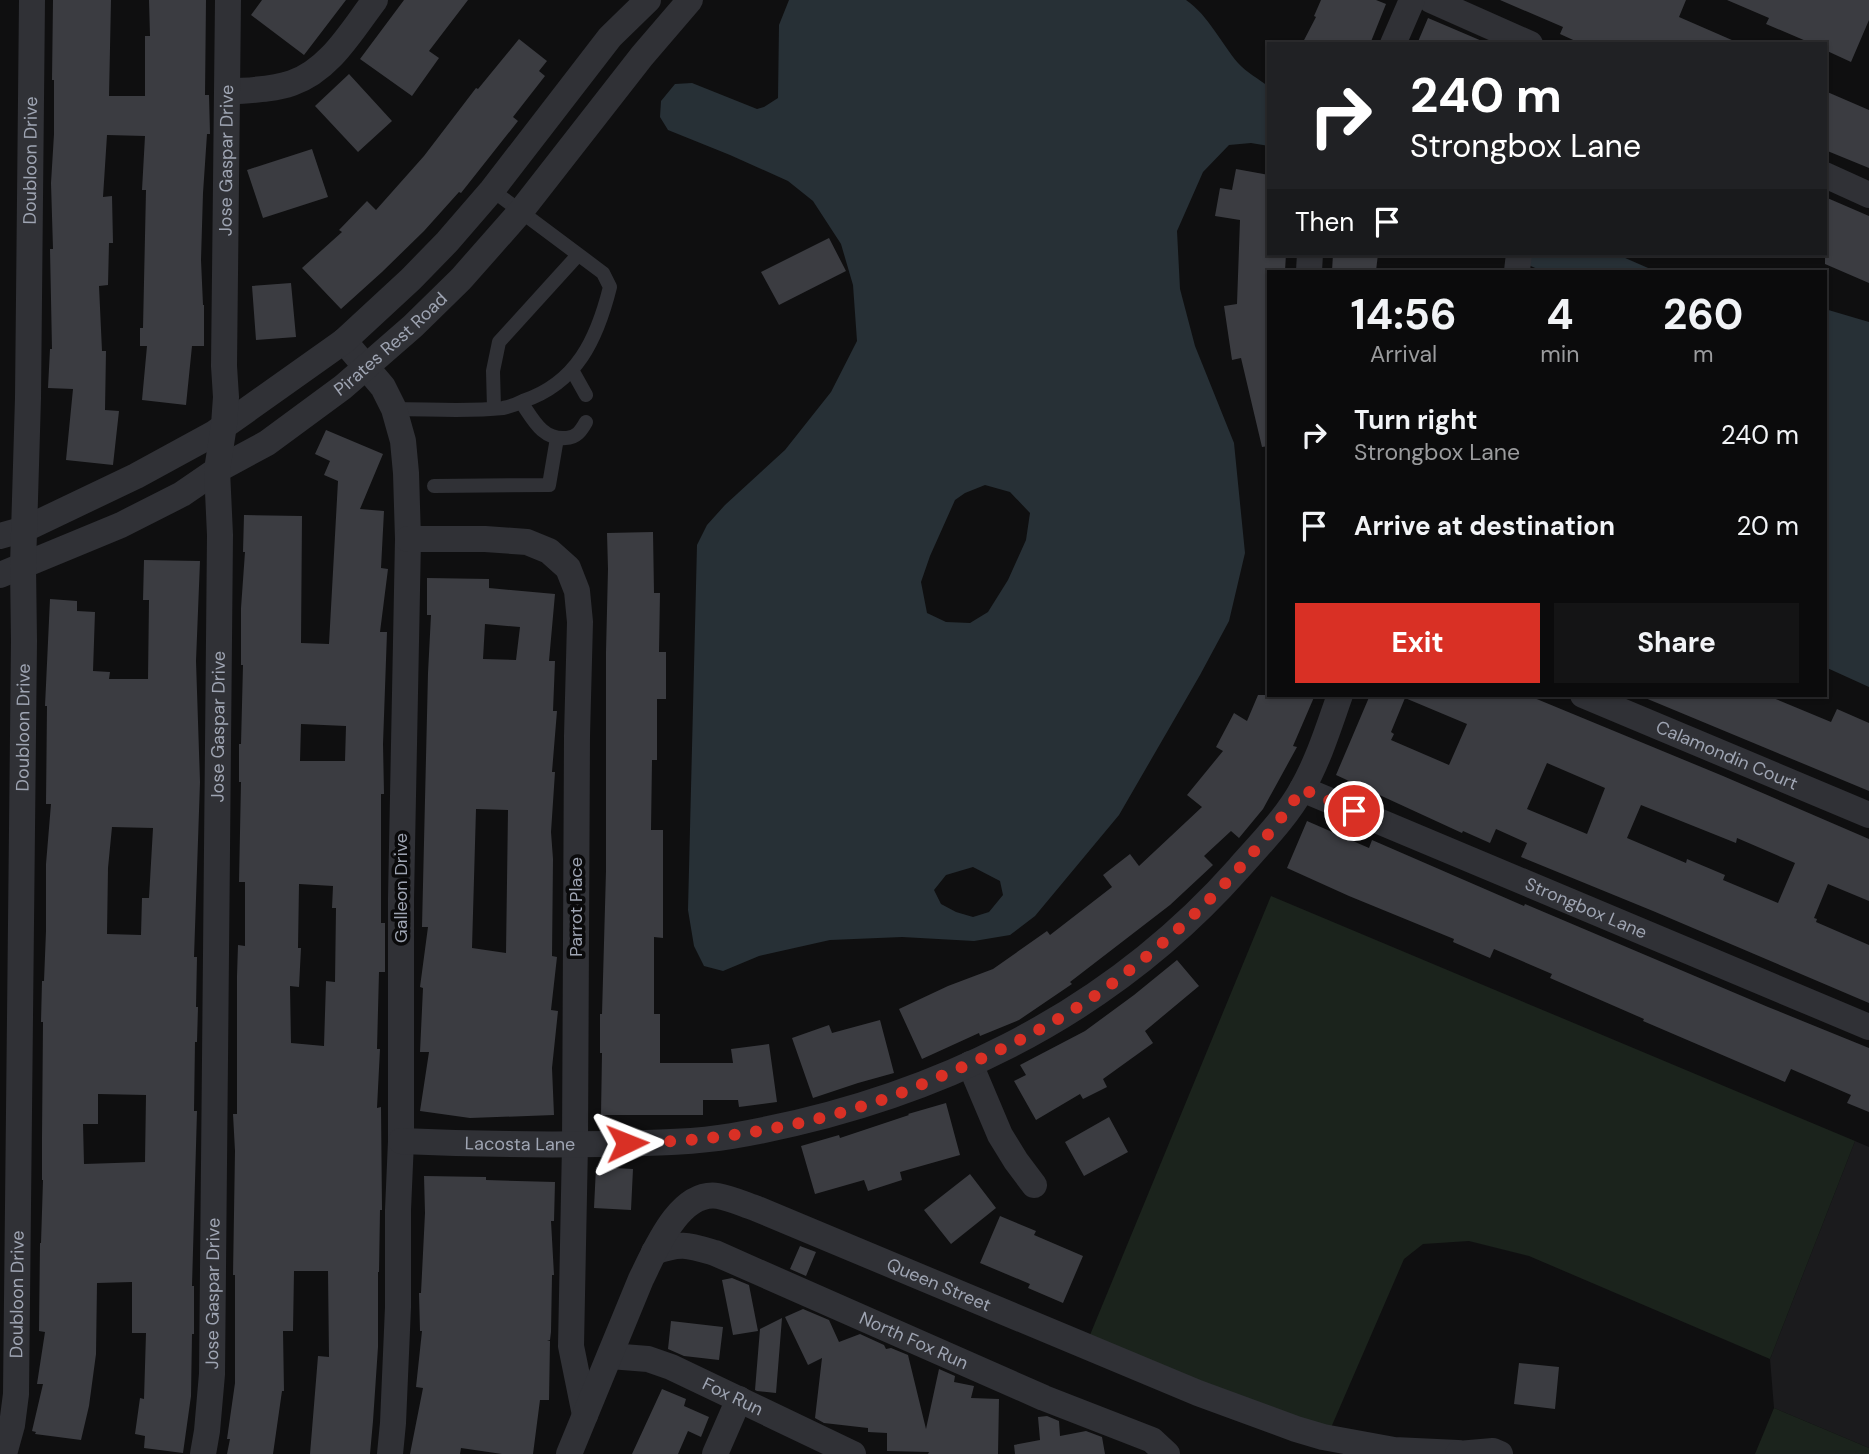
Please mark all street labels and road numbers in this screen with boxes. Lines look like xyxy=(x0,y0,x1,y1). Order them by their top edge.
street label: Jose Gaspar Drive xyxy=(213,84,239,236)
street label: Doubloon Drive xyxy=(18,96,43,225)
street label: Pirates Rest Road xyxy=(329,287,452,402)
street label: Jose Gaspar Drive xyxy=(205,651,231,802)
street label: Doubloon Drive xyxy=(10,663,36,791)
street label: Calamondin Court xyxy=(1652,715,1802,796)
street label: Galleon Drive xyxy=(389,833,413,943)
street label: Parrot Place xyxy=(564,857,588,957)
street label: Strongbox Lane xyxy=(1521,872,1651,944)
street label: Lacosta Lane xyxy=(464,1131,575,1156)
street label: Jose Gaspar Drive xyxy=(200,1218,225,1369)
street label: Doubloon Drive xyxy=(4,1230,30,1358)
street label: Queen Street xyxy=(883,1252,995,1317)
street label: North Fox Run xyxy=(856,1306,972,1375)
street label: Fox Run xyxy=(698,1372,767,1421)

